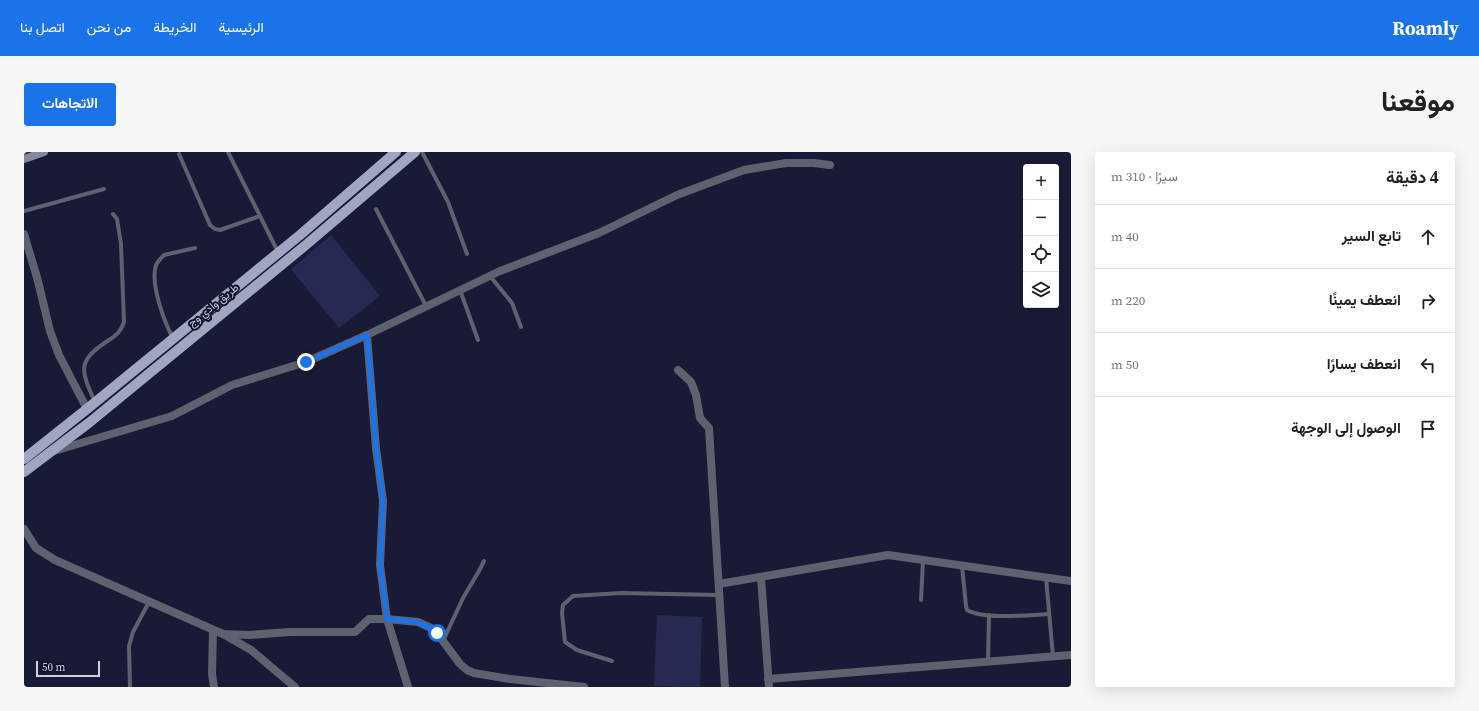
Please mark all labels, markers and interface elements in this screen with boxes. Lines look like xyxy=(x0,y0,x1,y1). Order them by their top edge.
text: Roamly xyxy=(1392,15,1459,41)
text: اتصل بنا xyxy=(20,17,65,37)
text: من نحن xyxy=(87,17,131,37)
text: الخريطة xyxy=(153,17,197,37)
text: الرئيسية xyxy=(219,17,264,37)
text: موقعنا xyxy=(1381,82,1455,120)
button: الاتجاهات xyxy=(24,83,116,126)
map controls xyxy=(1023,164,1059,308)
button: + xyxy=(1023,164,1059,200)
text: 4 دقيقة xyxy=(1386,165,1439,189)
text: سيرًا · 310 m xyxy=(1111,168,1178,185)
button: − xyxy=(1023,200,1059,236)
text: تابع السير xyxy=(1342,225,1401,246)
icon: ahead xyxy=(1417,226,1439,248)
text: 40 m xyxy=(1111,228,1139,245)
button: locate xyxy=(1023,236,1059,272)
button: layers xyxy=(1023,272,1059,308)
street label: طريق وادي وج xyxy=(185,280,243,332)
text: انعطف يمينًا xyxy=(1329,289,1401,310)
icon: right xyxy=(1417,290,1439,312)
text: 220 m xyxy=(1111,292,1145,309)
route end xyxy=(297,353,315,371)
text: انعطف يسارًا xyxy=(1327,353,1401,374)
icon: left xyxy=(1417,354,1439,376)
text: 50 m xyxy=(1111,356,1139,373)
text: الوصول إلى الوجهة xyxy=(1291,417,1401,438)
icon: arrive xyxy=(1417,418,1439,440)
route start xyxy=(428,624,446,642)
scale bar xyxy=(36,659,100,678)
text: 50 m xyxy=(42,660,65,675)

